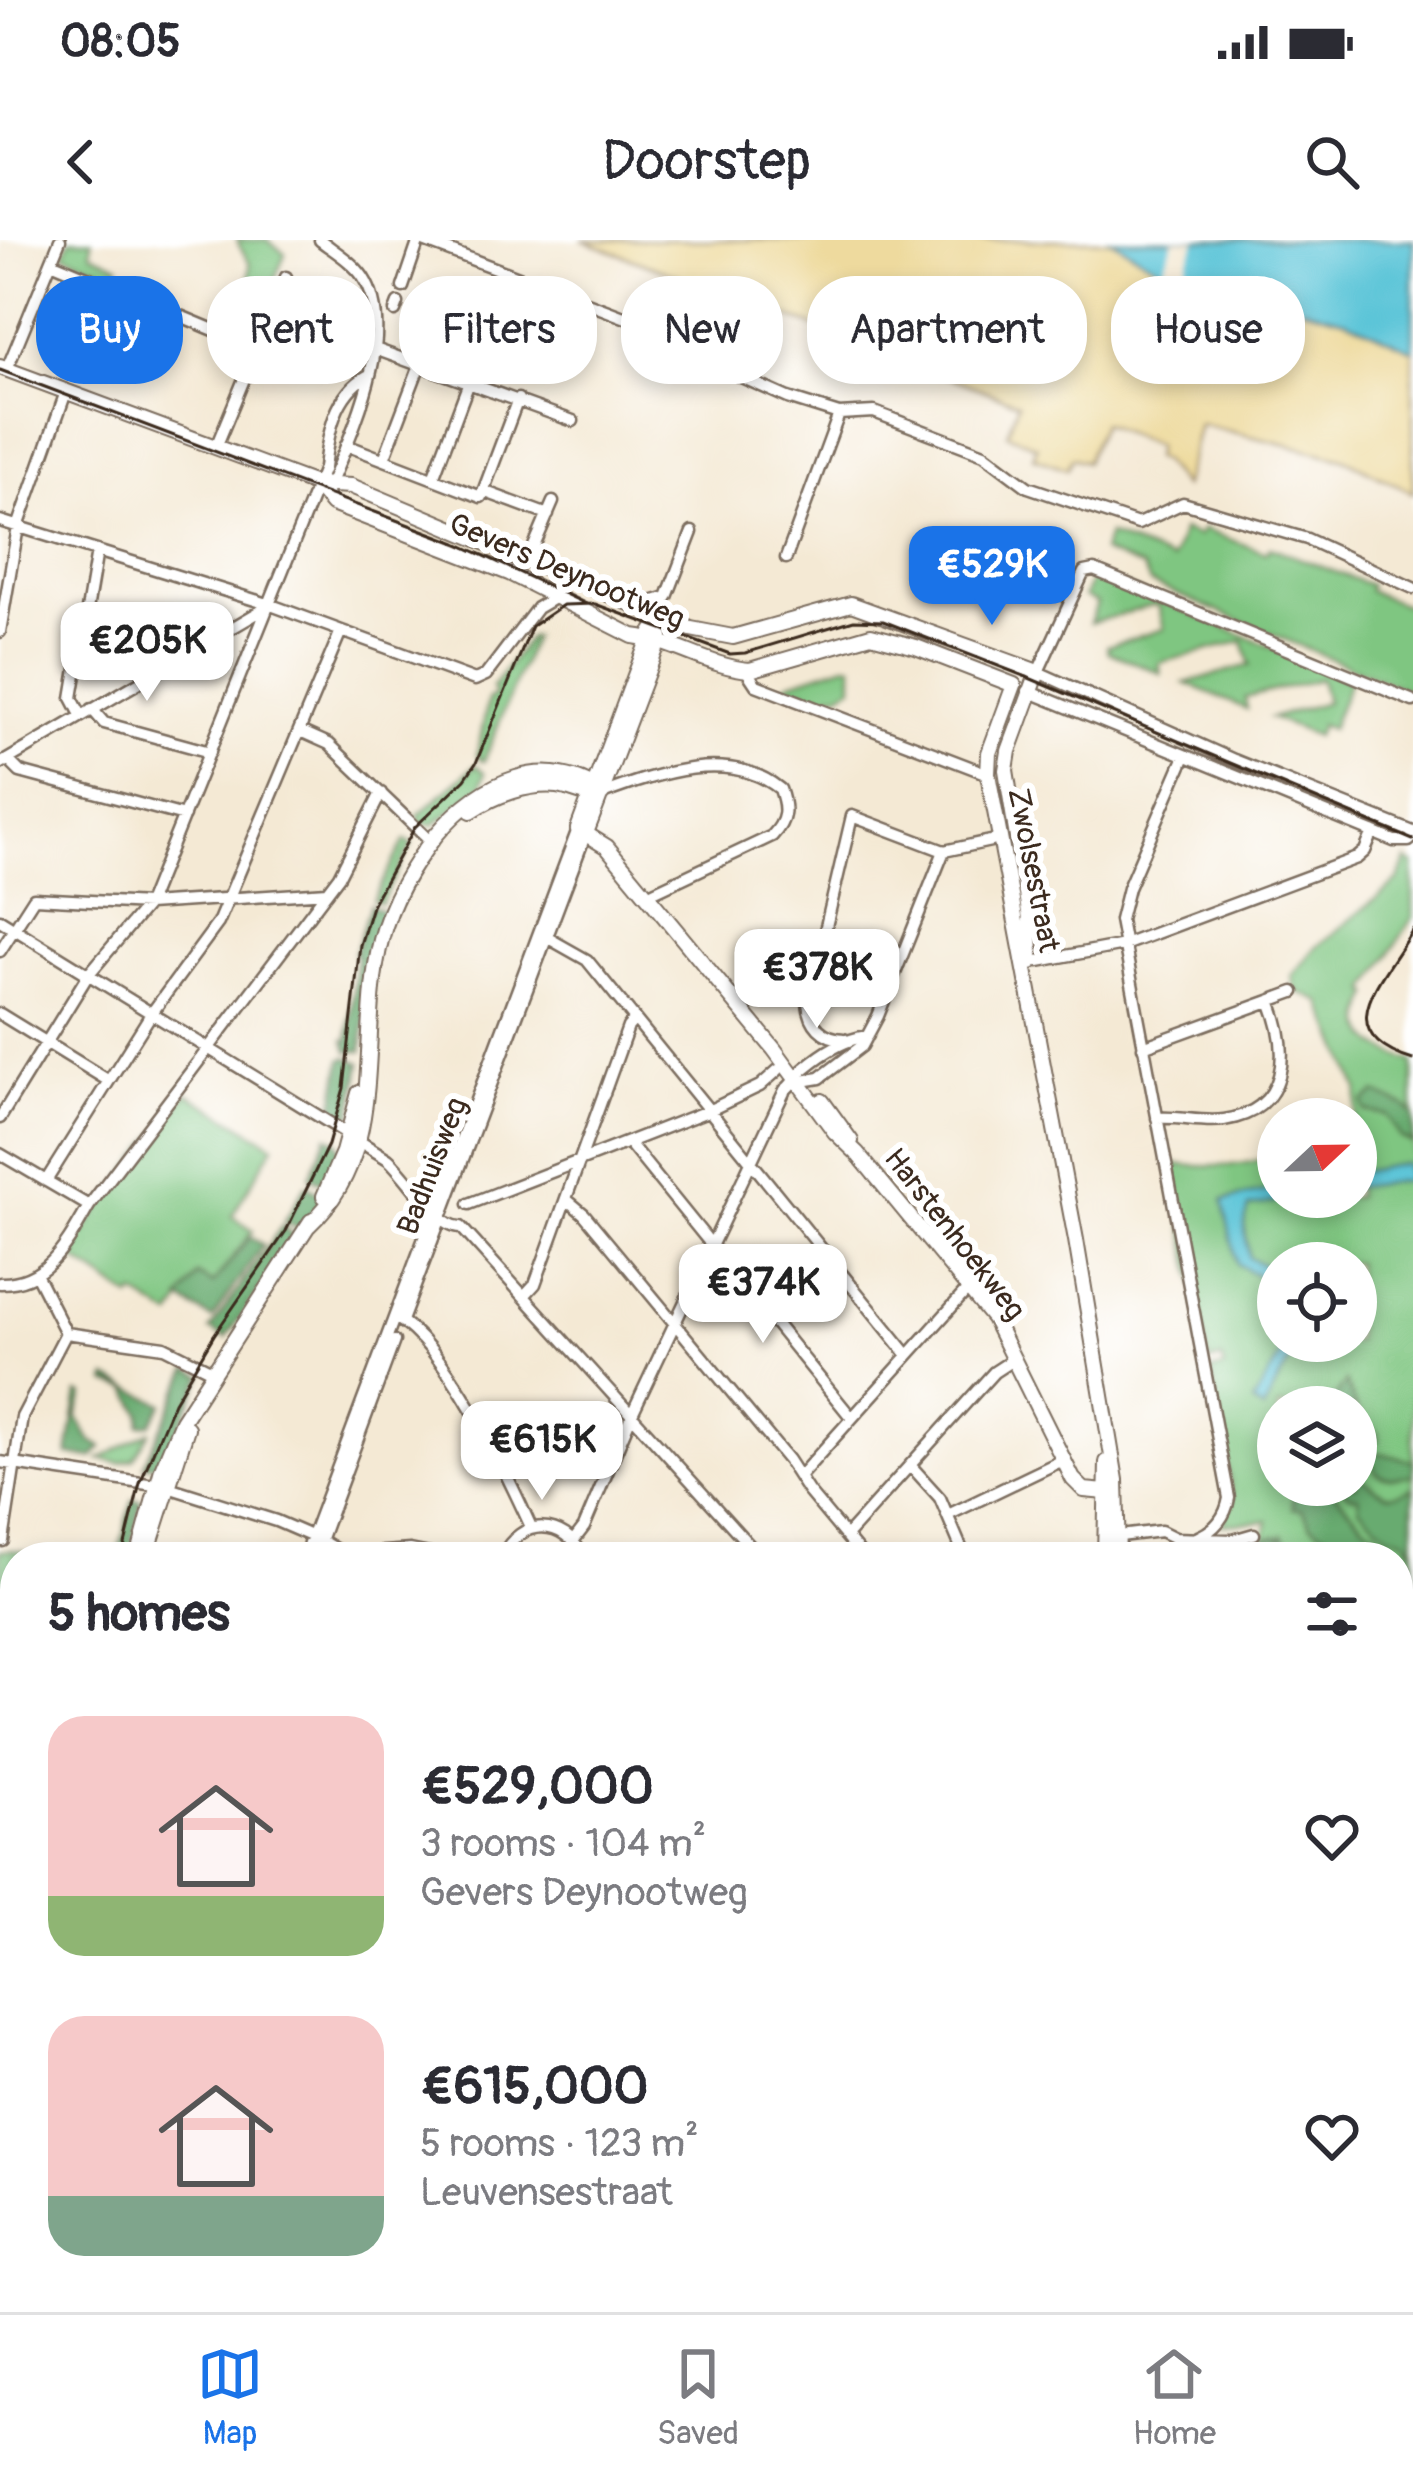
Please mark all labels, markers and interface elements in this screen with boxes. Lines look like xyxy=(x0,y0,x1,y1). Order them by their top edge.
text: 08:05 xyxy=(60,14,181,70)
text: Doorstep xyxy=(602,128,811,196)
icon: back xyxy=(48,129,114,195)
icon: search xyxy=(1299,129,1365,195)
chip: Buy xyxy=(36,276,183,384)
chip: Rent xyxy=(207,276,375,384)
chip: Filters xyxy=(399,276,597,384)
chip: New xyxy=(621,276,783,384)
chip: Apartment xyxy=(807,276,1087,384)
chip: House xyxy=(1111,276,1305,384)
street label: Gevers Deynootweg xyxy=(444,505,690,638)
pin: €529K xyxy=(908,526,1076,628)
text: €529K xyxy=(936,540,1048,589)
pin: €205K xyxy=(63,602,231,704)
text: €205K xyxy=(88,616,206,665)
street label: Zwolsestraat xyxy=(999,785,1068,956)
pin: €378K xyxy=(733,929,901,1031)
text: €378K xyxy=(761,943,873,992)
street label: Badhuisweg xyxy=(389,1092,475,1240)
north arrow xyxy=(1257,1098,1377,1218)
map controls xyxy=(1257,1098,1377,1506)
street label: Harstenhoekweg xyxy=(876,1141,1033,1328)
button: locate xyxy=(1257,1242,1377,1362)
pin: €374K xyxy=(679,1244,847,1346)
text: €374K xyxy=(706,1258,820,1307)
button: layers xyxy=(1257,1386,1377,1506)
pin: €615K xyxy=(458,1401,626,1503)
text: €615K xyxy=(488,1415,596,1464)
icon: filters xyxy=(1299,1581,1365,1647)
text: 5 homes xyxy=(48,1582,230,1646)
text: €529,000 xyxy=(420,1755,654,1819)
icon: home xyxy=(144,1764,288,1908)
icon: heart xyxy=(1299,1803,1365,1869)
text: 3 rooms · 104 m² xyxy=(420,1819,706,1868)
text: Gevers Deynootweg xyxy=(420,1868,748,1917)
text: €615,000 xyxy=(420,2055,648,2119)
icon: home xyxy=(144,2064,288,2208)
icon: heart xyxy=(1299,2103,1365,2169)
text: 5 rooms · 123 m² xyxy=(420,2119,699,2168)
text: Leuvensestraat xyxy=(420,2168,673,2217)
tab: Map xyxy=(197,2341,263,2454)
tab: Saved xyxy=(657,2341,739,2454)
tab: Home xyxy=(1133,2341,1216,2454)

